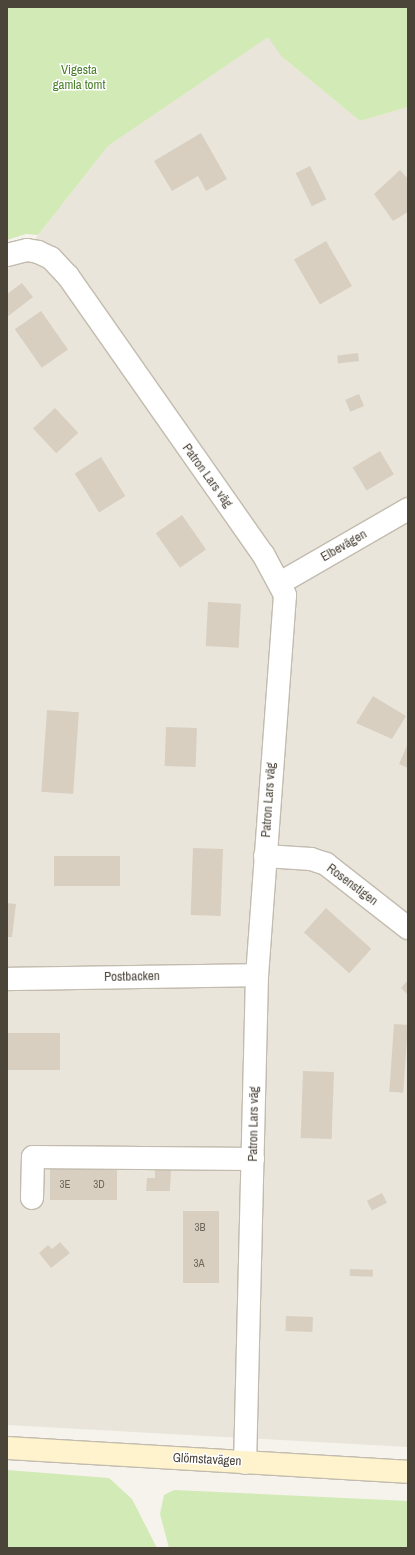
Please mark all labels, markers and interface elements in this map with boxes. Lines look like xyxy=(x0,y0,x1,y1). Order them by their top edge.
park label: Vigesta gamla tomt xyxy=(53,63,105,94)
street label: Patron Lars väg xyxy=(179,441,235,511)
street label: Elbevägen xyxy=(318,527,370,565)
street label: Patron Lars väg xyxy=(259,762,279,838)
street label: Rosenstigen xyxy=(323,861,381,909)
street label: Postbacken xyxy=(104,969,160,985)
street label: Patron Lars väg xyxy=(246,1086,262,1162)
house number: 3E xyxy=(59,1177,71,1191)
house number: 3D xyxy=(93,1177,105,1191)
house number: 3B xyxy=(194,1220,206,1234)
house number: 3A xyxy=(193,1256,205,1270)
street label: Glömstavägen xyxy=(172,1450,242,1470)

